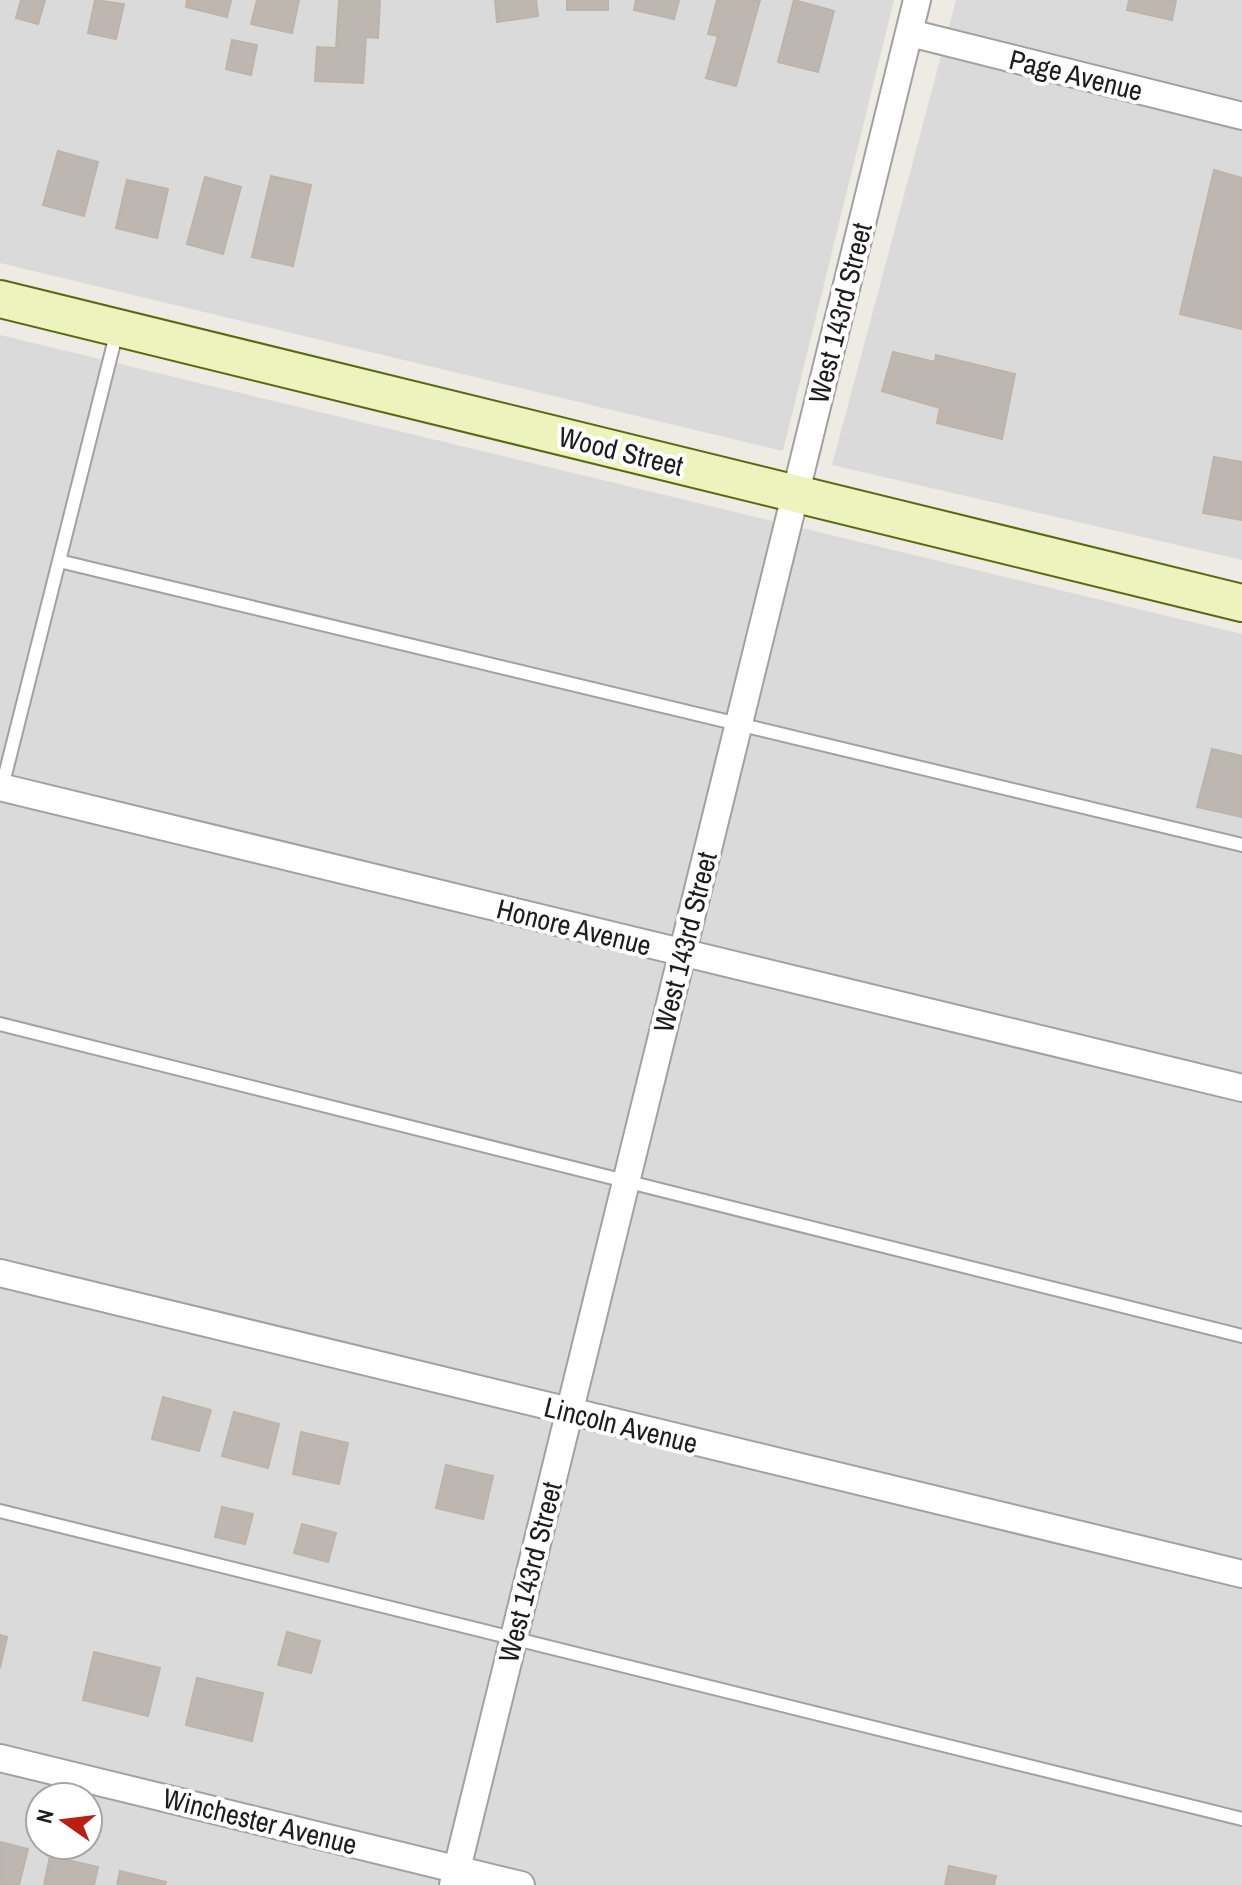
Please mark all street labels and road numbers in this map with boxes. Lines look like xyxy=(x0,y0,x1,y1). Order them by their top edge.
street label: Page Avenue xyxy=(1005,40,1147,110)
street label: West 143rd Street xyxy=(799,219,881,407)
street label: Wood Street xyxy=(555,417,687,485)
street label: West 143rd Street xyxy=(644,848,726,1036)
street label: Honore Avenue xyxy=(493,889,655,965)
street label: Lincoln Avenue xyxy=(540,1388,702,1462)
street label: West 143rd Street xyxy=(489,1478,571,1666)
street label: Winchester Avenue xyxy=(159,1779,361,1863)

